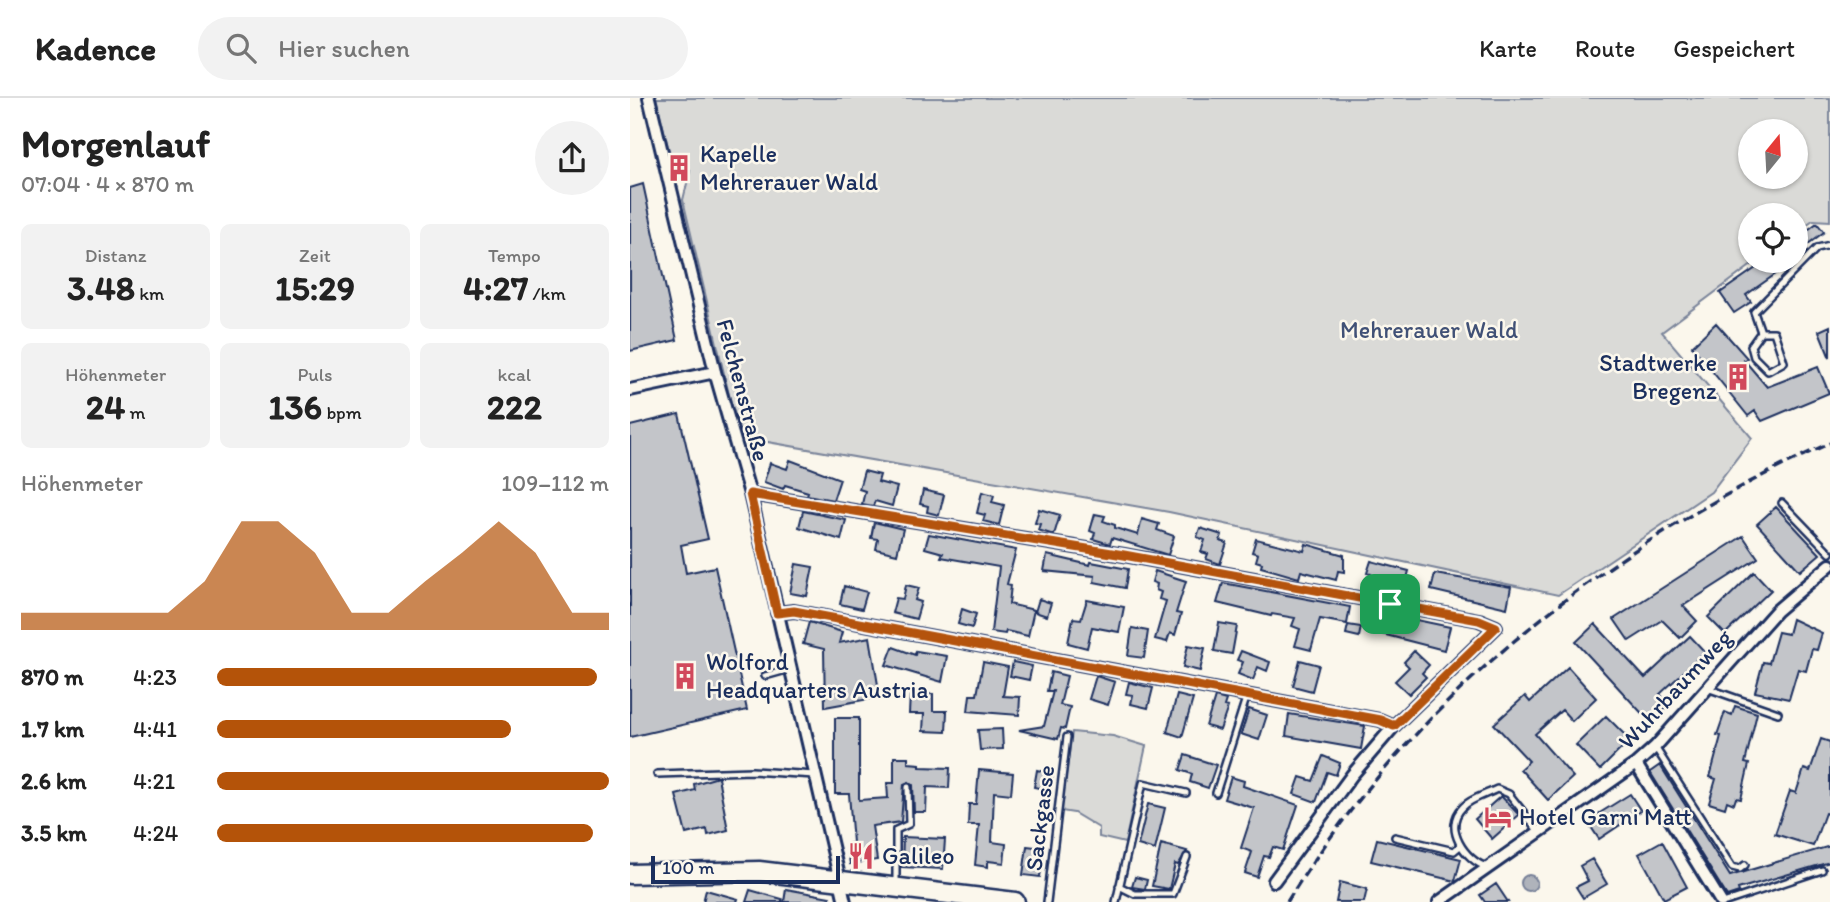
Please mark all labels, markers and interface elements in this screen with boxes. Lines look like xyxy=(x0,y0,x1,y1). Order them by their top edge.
search box xyxy=(198,17,688,80)
text: Kadence xyxy=(35,29,156,68)
icon: search xyxy=(222,29,260,67)
text: Hier suchen xyxy=(278,32,410,64)
text: Karte xyxy=(1479,34,1537,63)
text: Route xyxy=(1575,34,1635,63)
text: Gespeichert xyxy=(1673,34,1795,63)
north arrow xyxy=(1738,119,1808,189)
map controls xyxy=(1738,119,1808,273)
text: Morgenlauf xyxy=(21,121,210,167)
button: share xyxy=(535,121,609,195)
place label: Kapelle Mehrerauer Wald xyxy=(700,139,878,196)
building icon: Kapelle Mehrerauer Wald xyxy=(664,153,694,183)
text: 07:04 · 4 × 870 m xyxy=(21,170,194,198)
button: locate xyxy=(1738,203,1808,273)
text: Distanz xyxy=(85,244,147,267)
text: Zeit xyxy=(299,244,331,267)
text: Tempo xyxy=(488,244,541,267)
text: 3.48 xyxy=(67,267,135,309)
text: 15:29 xyxy=(275,267,355,309)
text: 4:27 xyxy=(463,267,528,309)
text: km xyxy=(135,282,164,305)
text: /km xyxy=(528,282,566,305)
street label: Felchenstraße xyxy=(711,315,776,464)
park label: Mehrerauer Wald xyxy=(1340,315,1518,344)
place label: Stadtwerke Bregenz xyxy=(1599,348,1717,405)
building icon: Stadtwerke Bregenz xyxy=(1723,362,1753,392)
text: Höhenmeter xyxy=(65,363,166,386)
text: Puls xyxy=(297,363,333,386)
text: kcal xyxy=(497,363,531,386)
text: 24 xyxy=(86,386,125,428)
text: 136 xyxy=(268,386,322,428)
text: 222 xyxy=(487,386,542,428)
text: m xyxy=(125,401,146,424)
text: bpm xyxy=(322,401,362,424)
text: Höhenmeter xyxy=(21,469,143,497)
text: 109–112 m xyxy=(501,469,609,497)
pin xyxy=(1360,574,1420,634)
icon: arrive xyxy=(1371,585,1409,623)
street label: Wuhrbaumweg xyxy=(1612,622,1738,755)
place label: Wolford Headquarters Austria xyxy=(706,647,928,704)
building icon: Wolford Headquarters Austria xyxy=(670,661,700,691)
text: 870 m xyxy=(21,663,84,691)
text: 4:23 xyxy=(133,663,177,691)
text: 1.7 km xyxy=(21,715,84,743)
text: 4:41 xyxy=(133,715,177,743)
street label: Sackgasse xyxy=(1019,763,1060,873)
text: 2.6 km xyxy=(21,767,87,795)
text: 4:21 xyxy=(133,767,175,795)
hotel icon: Hotel Garni Matt xyxy=(1483,802,1513,832)
place label: Hotel Garni Matt xyxy=(1519,802,1692,831)
text: 3.5 km xyxy=(21,819,87,847)
text: 4:24 xyxy=(133,819,178,847)
restaurant icon: Galileo xyxy=(846,841,876,871)
place label: Galileo xyxy=(882,841,955,870)
scale bar xyxy=(651,853,840,885)
text: 100 m xyxy=(662,856,714,879)

